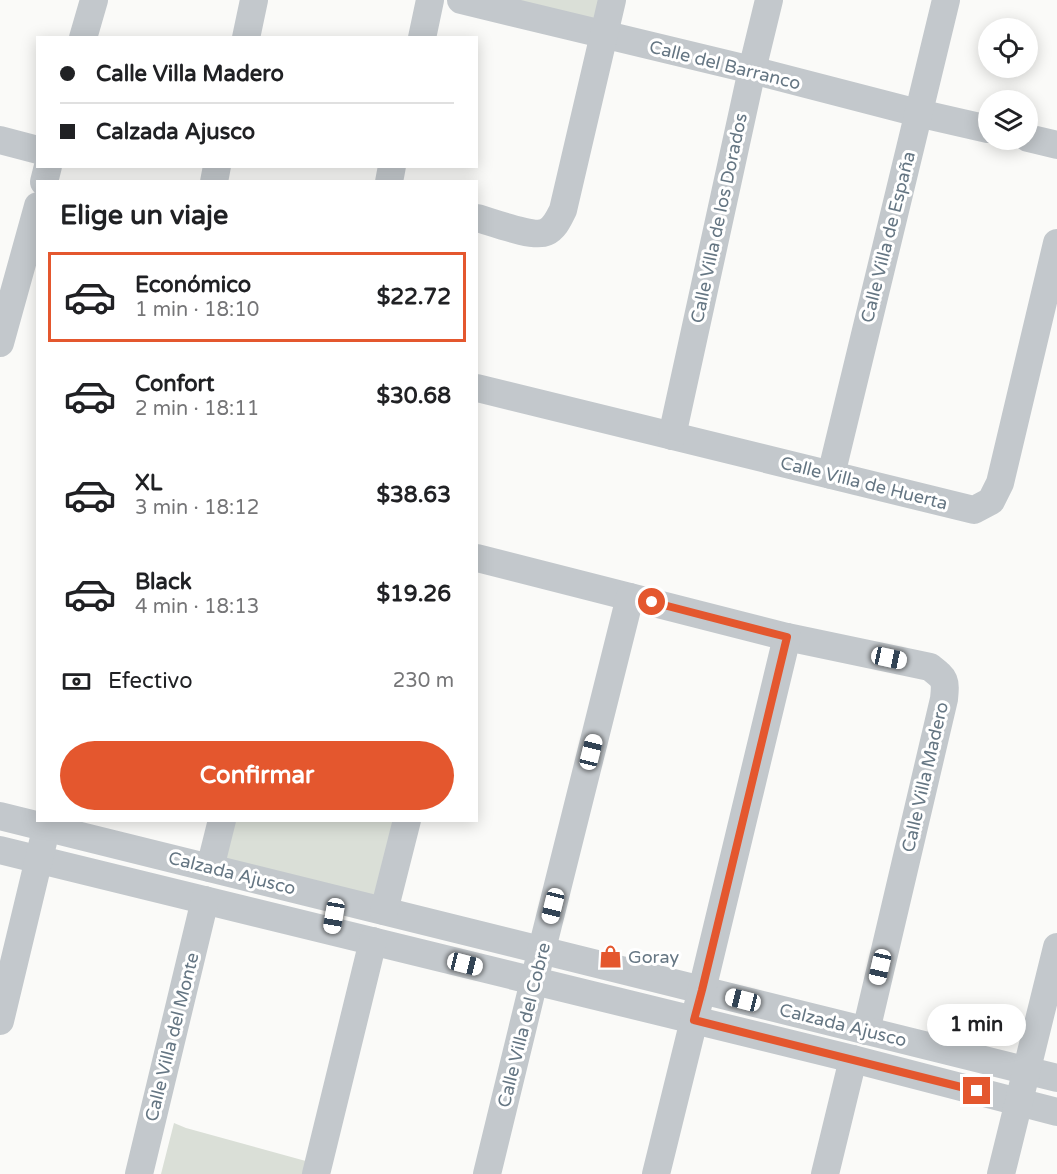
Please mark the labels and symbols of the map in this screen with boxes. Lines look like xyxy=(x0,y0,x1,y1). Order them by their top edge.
street label: Calle del Barranco xyxy=(647,36,803,94)
street label: Calle Villa de los Dorados xyxy=(686,111,752,325)
street label: Calle Villa de España xyxy=(856,149,920,325)
street label: Calle Villa de Huerta xyxy=(778,452,950,514)
route start xyxy=(638,588,665,615)
car xyxy=(870,645,908,671)
street label: Calle Villa Madero xyxy=(897,700,953,854)
car xyxy=(578,732,604,772)
street label: Calzada Ajusco xyxy=(166,847,298,899)
car xyxy=(540,886,566,926)
car xyxy=(322,897,346,935)
street label: Calle Villa del Cobre xyxy=(493,940,555,1110)
shop icon: Goray xyxy=(597,944,623,970)
place label: Goray xyxy=(628,946,679,968)
car xyxy=(867,947,893,987)
street label: Calle Villa del Monte xyxy=(140,950,204,1124)
car xyxy=(445,951,485,977)
car xyxy=(723,987,763,1013)
street label: Calzada Ajusco xyxy=(777,999,909,1051)
callout: 1 min xyxy=(928,1004,1026,1046)
route end xyxy=(963,1077,990,1104)

